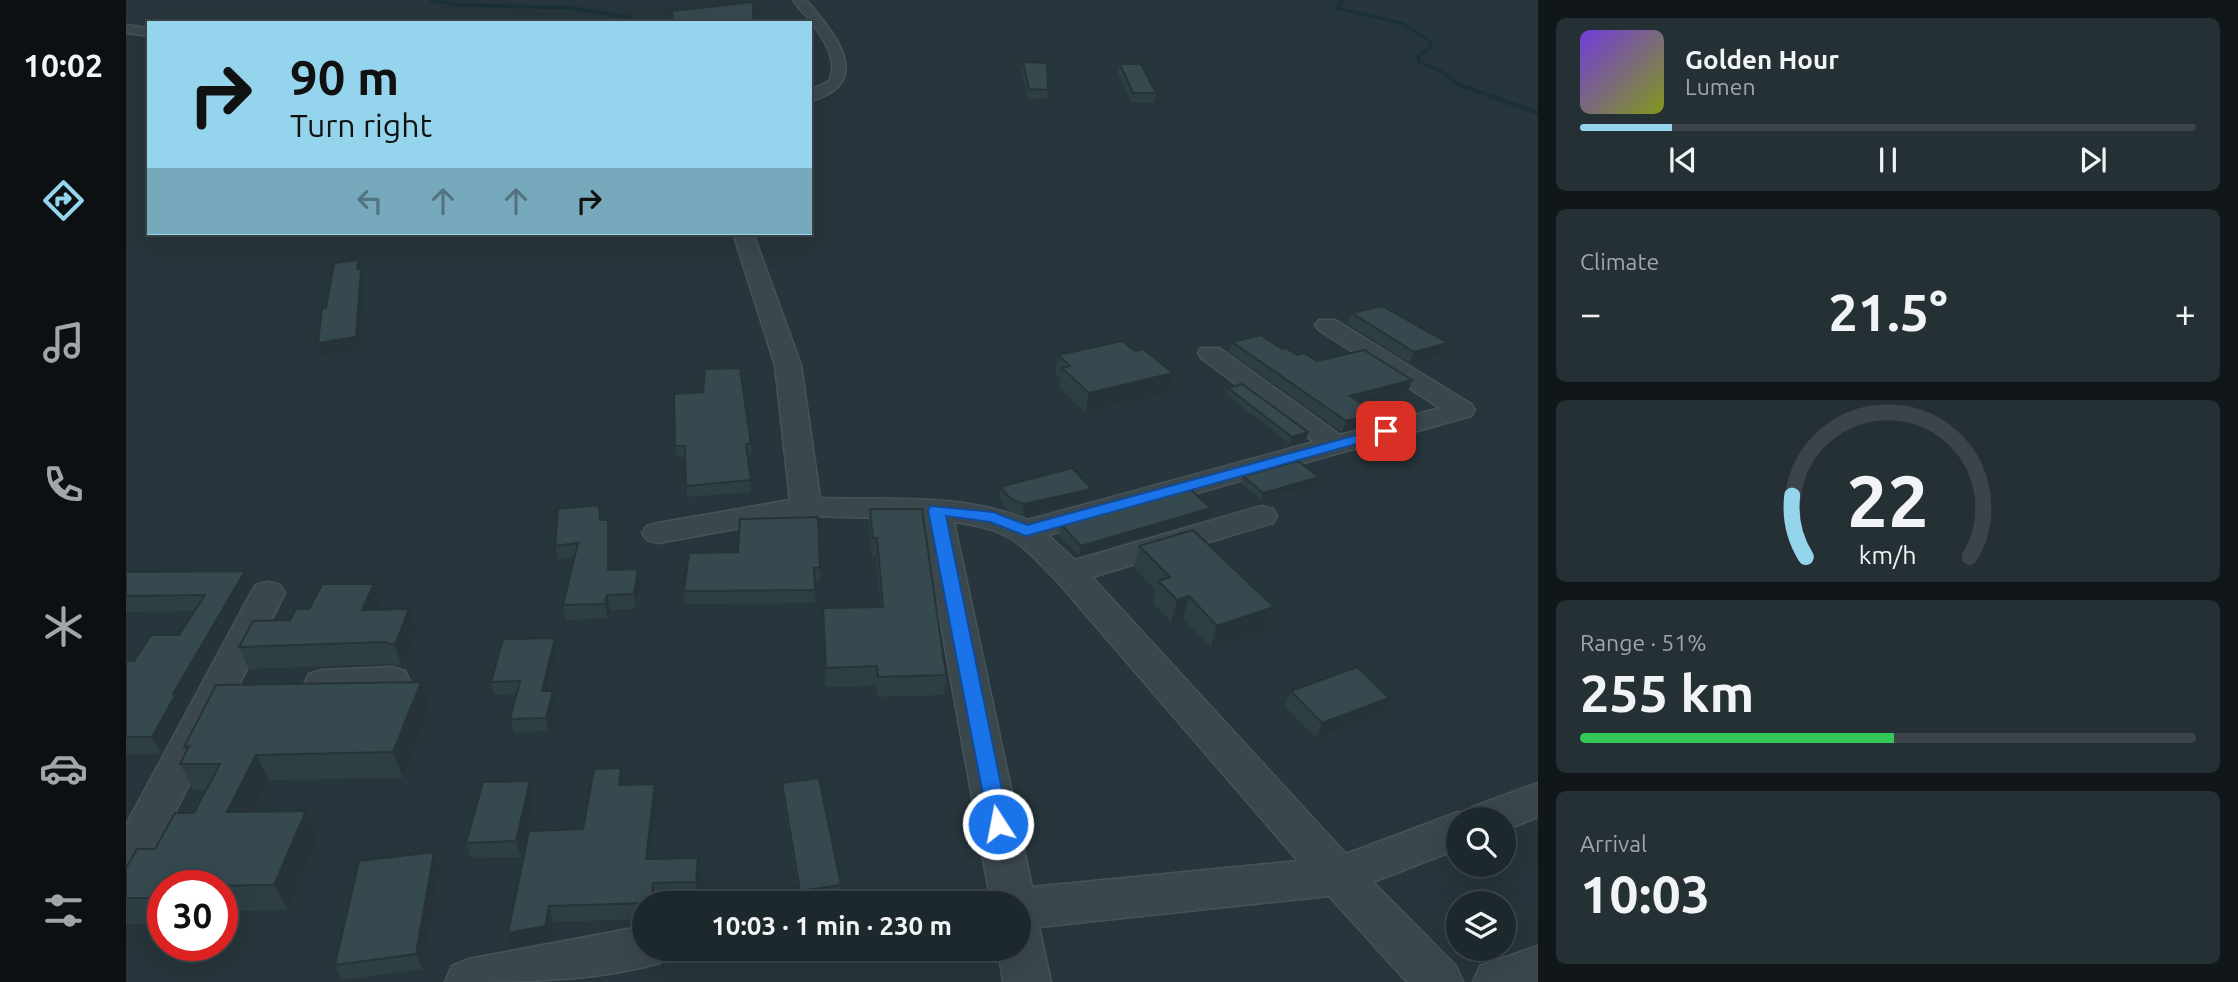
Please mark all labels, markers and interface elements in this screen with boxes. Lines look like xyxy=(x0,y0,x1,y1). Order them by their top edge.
text: Golden Hour xyxy=(1685,45,1839,74)
text: 10:02 xyxy=(23,47,103,83)
icon: right xyxy=(175,49,266,140)
text: 90 m xyxy=(290,49,399,104)
text: Lumen xyxy=(1685,74,1756,99)
text: Turn right xyxy=(290,107,432,143)
icon: previous xyxy=(1664,141,1702,179)
icon: pause xyxy=(1869,141,1907,179)
icon: next xyxy=(2074,141,2112,179)
icon: directions xyxy=(39,176,88,225)
icon: left xyxy=(351,182,389,220)
icon: ahead xyxy=(424,182,462,220)
icon: ahead xyxy=(497,182,535,220)
icon: right xyxy=(570,182,608,220)
text: Climate xyxy=(1580,249,1659,274)
text: 21.5° xyxy=(1828,283,1948,341)
text: − xyxy=(1580,292,1601,334)
text: + xyxy=(2175,292,2196,334)
icon: music xyxy=(39,318,88,367)
pin xyxy=(1356,401,1416,461)
icon: arrive xyxy=(1367,412,1405,450)
text: 22 xyxy=(1847,459,1929,541)
icon: phone xyxy=(39,460,88,509)
text: km/h xyxy=(1859,541,1917,569)
icon: climate xyxy=(39,602,88,651)
text: Range · 51% xyxy=(1580,630,1707,655)
text: 255 km xyxy=(1580,664,1754,722)
icon: car xyxy=(39,744,88,793)
position arrow xyxy=(961,787,1035,861)
map controls xyxy=(1446,807,1516,961)
button: search xyxy=(1446,807,1516,877)
text: Arrival xyxy=(1580,831,1647,856)
text: 10:03 xyxy=(1580,865,1710,923)
speed limit sign: 30 xyxy=(147,870,238,961)
icon: filters xyxy=(39,886,88,935)
button: layers xyxy=(1446,891,1516,961)
text: 10:03 · 1 min · 230 m xyxy=(711,911,952,940)

